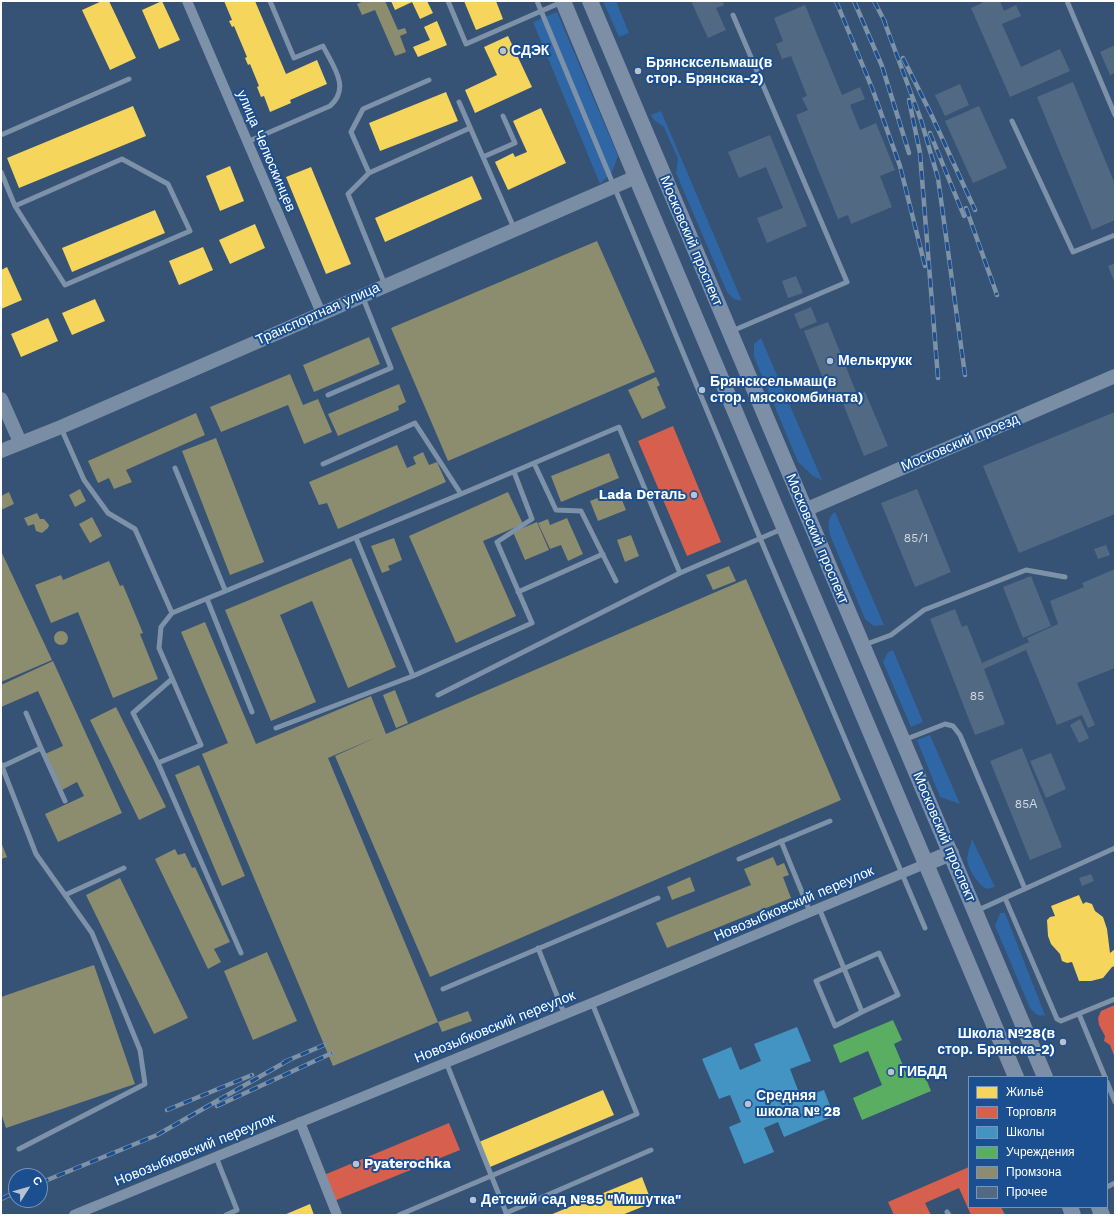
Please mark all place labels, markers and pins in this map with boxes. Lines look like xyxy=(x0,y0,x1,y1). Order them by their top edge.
place label: СДЭК xyxy=(511,43,549,59)
marker: СДЭК xyxy=(498,46,508,56)
place label: Брянсксельмаш(в стор. Брянска-2) xyxy=(646,55,772,88)
marker: Брянсксельмаш(в стор. Брянска-2) xyxy=(633,66,643,76)
place label: Мелькрукк xyxy=(838,353,912,369)
marker: Мелькрукк xyxy=(825,356,835,366)
place label: Брянсксельмаш(в стор. мясокомбината) xyxy=(710,374,863,406)
marker: Брянсксельмаш(в стор. мясокомбината) xyxy=(697,385,707,395)
place label: Lada Dеталь xyxy=(599,487,686,503)
marker: Lada Dеталь xyxy=(689,490,699,500)
place label: Школа №28(в стор. Брянска-2) xyxy=(937,1026,1055,1058)
marker: Школа №28(в стор. Брянска-2) xyxy=(1058,1037,1068,1047)
place label: ГИБДД xyxy=(899,1064,947,1080)
marker: ГИБДД xyxy=(886,1067,896,1077)
place label: Средняя школа № 28 xyxy=(756,1088,841,1120)
marker: Средняя школа № 28 xyxy=(743,1099,753,1109)
place label: Pyaterochka xyxy=(364,1156,451,1172)
marker: Pyaterochka xyxy=(351,1159,361,1169)
place label: Детский сад №85 "Мишутка" xyxy=(481,1192,681,1208)
marker: Детский сад №85 "Мишутка" xyxy=(468,1195,478,1205)

